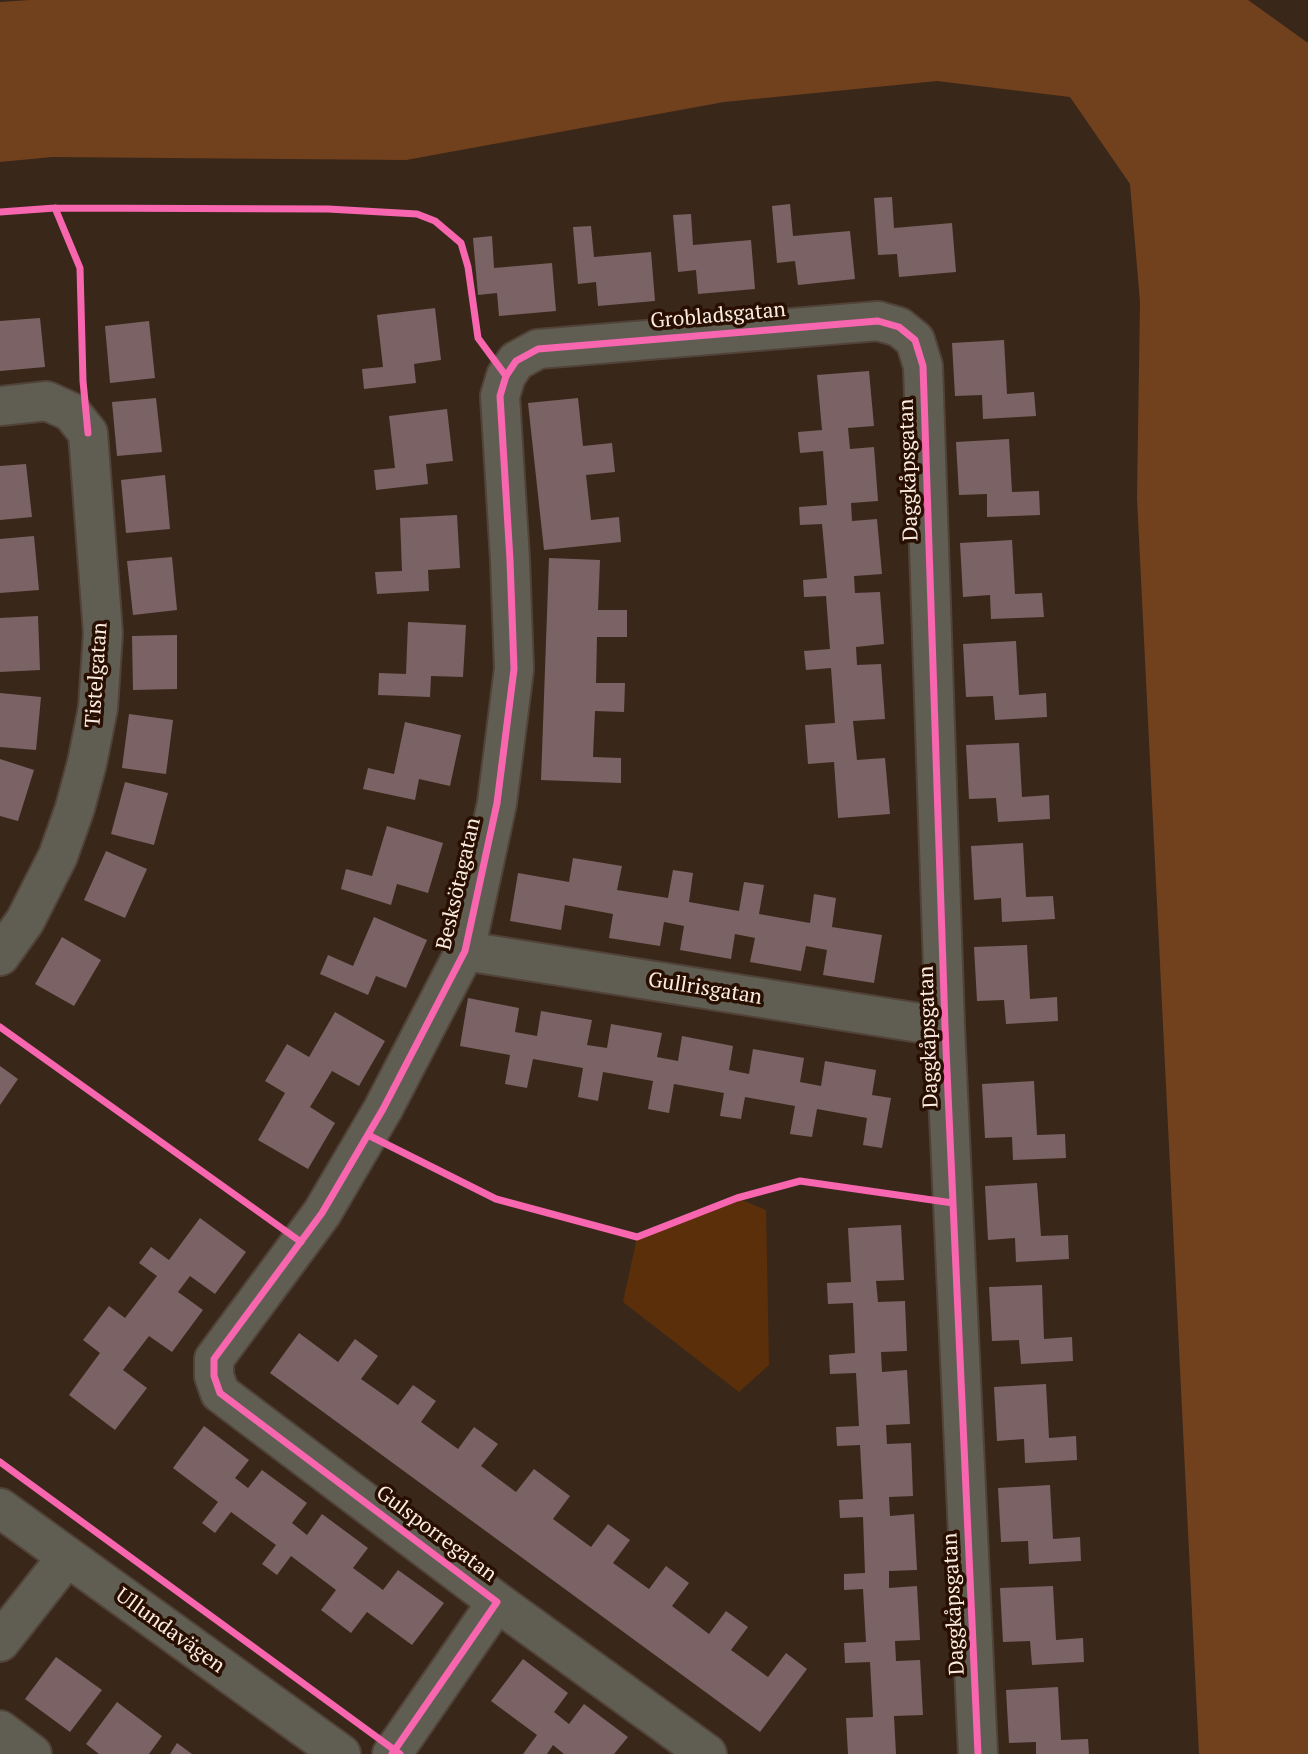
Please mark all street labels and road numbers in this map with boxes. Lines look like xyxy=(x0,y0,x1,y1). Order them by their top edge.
street label: Grobladsgatan xyxy=(649,298,787,334)
street label: Daggkåpsgatan xyxy=(894,398,924,542)
street label: Tistelgatan xyxy=(81,621,113,729)
street label: Besksötagatan xyxy=(432,815,486,953)
street label: Daggkåpsgatan xyxy=(914,965,944,1109)
street label: Gullrisgatan xyxy=(646,968,764,1010)
street label: Gulsporregatan xyxy=(371,1480,501,1588)
street label: Daggkåpsgatan xyxy=(938,1532,970,1676)
street label: Ullundavägen xyxy=(110,1583,230,1679)

